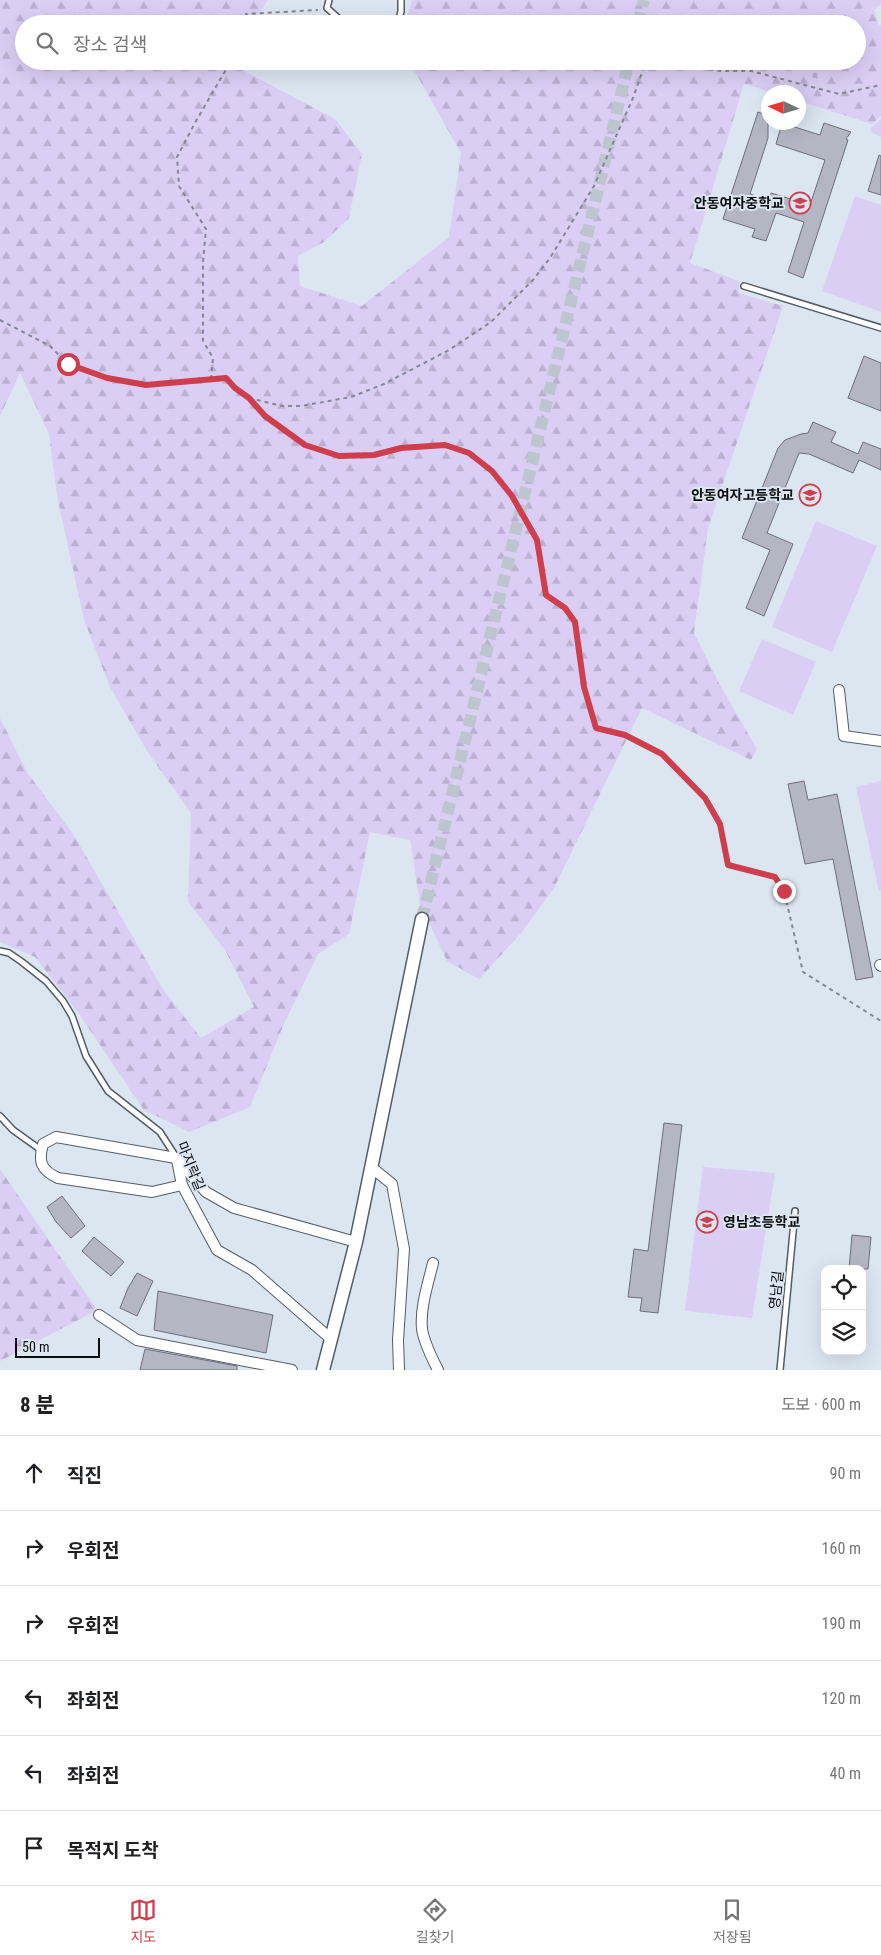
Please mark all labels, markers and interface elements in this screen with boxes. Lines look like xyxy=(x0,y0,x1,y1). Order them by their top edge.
search box xyxy=(15,15,866,70)
icon: search xyxy=(33,29,61,57)
text: 장소 검색 xyxy=(73,33,147,56)
north arrow xyxy=(761,85,806,130)
school or university icon: 안동여자중학교 xyxy=(788,191,812,215)
place label: 안동여자중학교 xyxy=(694,195,784,211)
route start xyxy=(57,353,80,376)
school or university icon: 안동여자고등학교 xyxy=(798,483,822,507)
place label: 안동여자고등학교 xyxy=(691,487,794,503)
route end xyxy=(773,880,796,903)
street label: 마지락길 xyxy=(174,1139,208,1193)
school or university icon: 영남초등학교 xyxy=(695,1210,719,1234)
place label: 영남초등학교 xyxy=(723,1214,800,1230)
map controls xyxy=(821,1265,866,1355)
button: locate xyxy=(821,1265,866,1310)
street label: 영남길 xyxy=(766,1270,786,1310)
button: layers xyxy=(821,1310,866,1355)
scale bar xyxy=(15,1335,100,1358)
text: 50 m xyxy=(22,1339,50,1355)
text: 8 분 xyxy=(20,1393,55,1417)
text: 도보 · 600 m xyxy=(781,1395,861,1414)
icon: ahead xyxy=(20,1459,48,1487)
text: 직진 xyxy=(67,1464,102,1487)
text: 90 m xyxy=(829,1464,861,1483)
icon: right xyxy=(20,1534,48,1562)
text: 우회전 xyxy=(67,1539,119,1562)
text: 160 m xyxy=(822,1539,861,1558)
icon: right xyxy=(20,1609,48,1637)
text: 우회전 xyxy=(67,1614,119,1637)
text: 190 m xyxy=(822,1614,861,1633)
icon: left xyxy=(20,1684,48,1712)
text: 좌회전 xyxy=(67,1689,119,1712)
text: 120 m xyxy=(822,1689,861,1708)
icon: left xyxy=(20,1759,48,1787)
text: 좌회전 xyxy=(67,1764,119,1787)
text: 40 m xyxy=(829,1764,861,1783)
icon: arrive xyxy=(20,1834,48,1862)
text: 목적지 도착 xyxy=(67,1839,159,1862)
tab: 지도 xyxy=(129,1896,157,1946)
tab: 길찾기 xyxy=(416,1896,454,1946)
tab: 저장됨 xyxy=(713,1896,752,1946)

